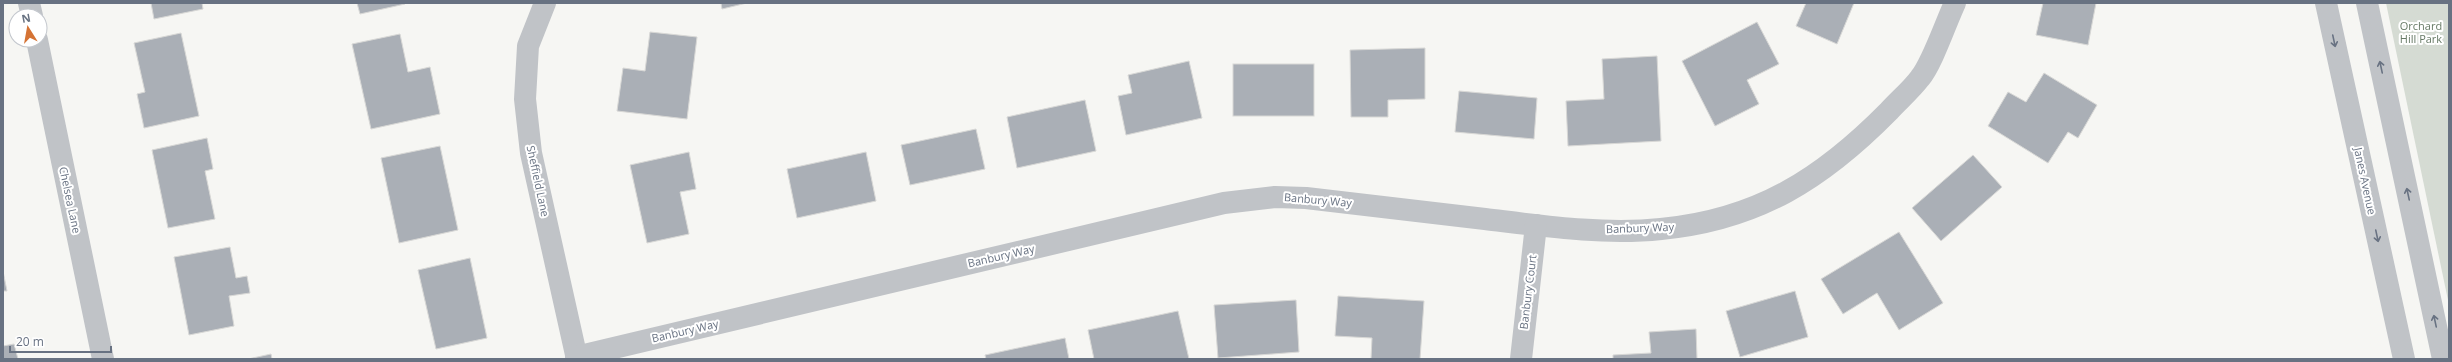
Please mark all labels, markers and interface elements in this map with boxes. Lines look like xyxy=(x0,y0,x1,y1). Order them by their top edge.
north arrow xyxy=(8,8,48,48)
text: N xyxy=(20,9,32,26)
park label: Orchard Hill Park xyxy=(2400,18,2442,46)
one-way arrow xyxy=(2331,34,2339,47)
one-way arrow xyxy=(2376,60,2384,73)
street label: Sheffield Lane xyxy=(524,144,553,218)
street label: Janes Avenue xyxy=(2351,145,2380,216)
street label: Chelsea Lane xyxy=(56,165,85,235)
one-way arrow xyxy=(2403,188,2411,201)
street label: Banbury Way xyxy=(1283,189,1353,210)
street label: Banbury Way xyxy=(1606,219,1675,236)
one-way arrow xyxy=(2374,230,2382,243)
street label: Banbury Way xyxy=(966,240,1036,270)
street label: Banbury Court xyxy=(1515,254,1540,330)
street label: Banbury Way xyxy=(650,315,720,345)
one-way arrow xyxy=(2430,315,2438,328)
scale bar xyxy=(10,328,111,354)
text: 20 m xyxy=(16,333,44,350)

